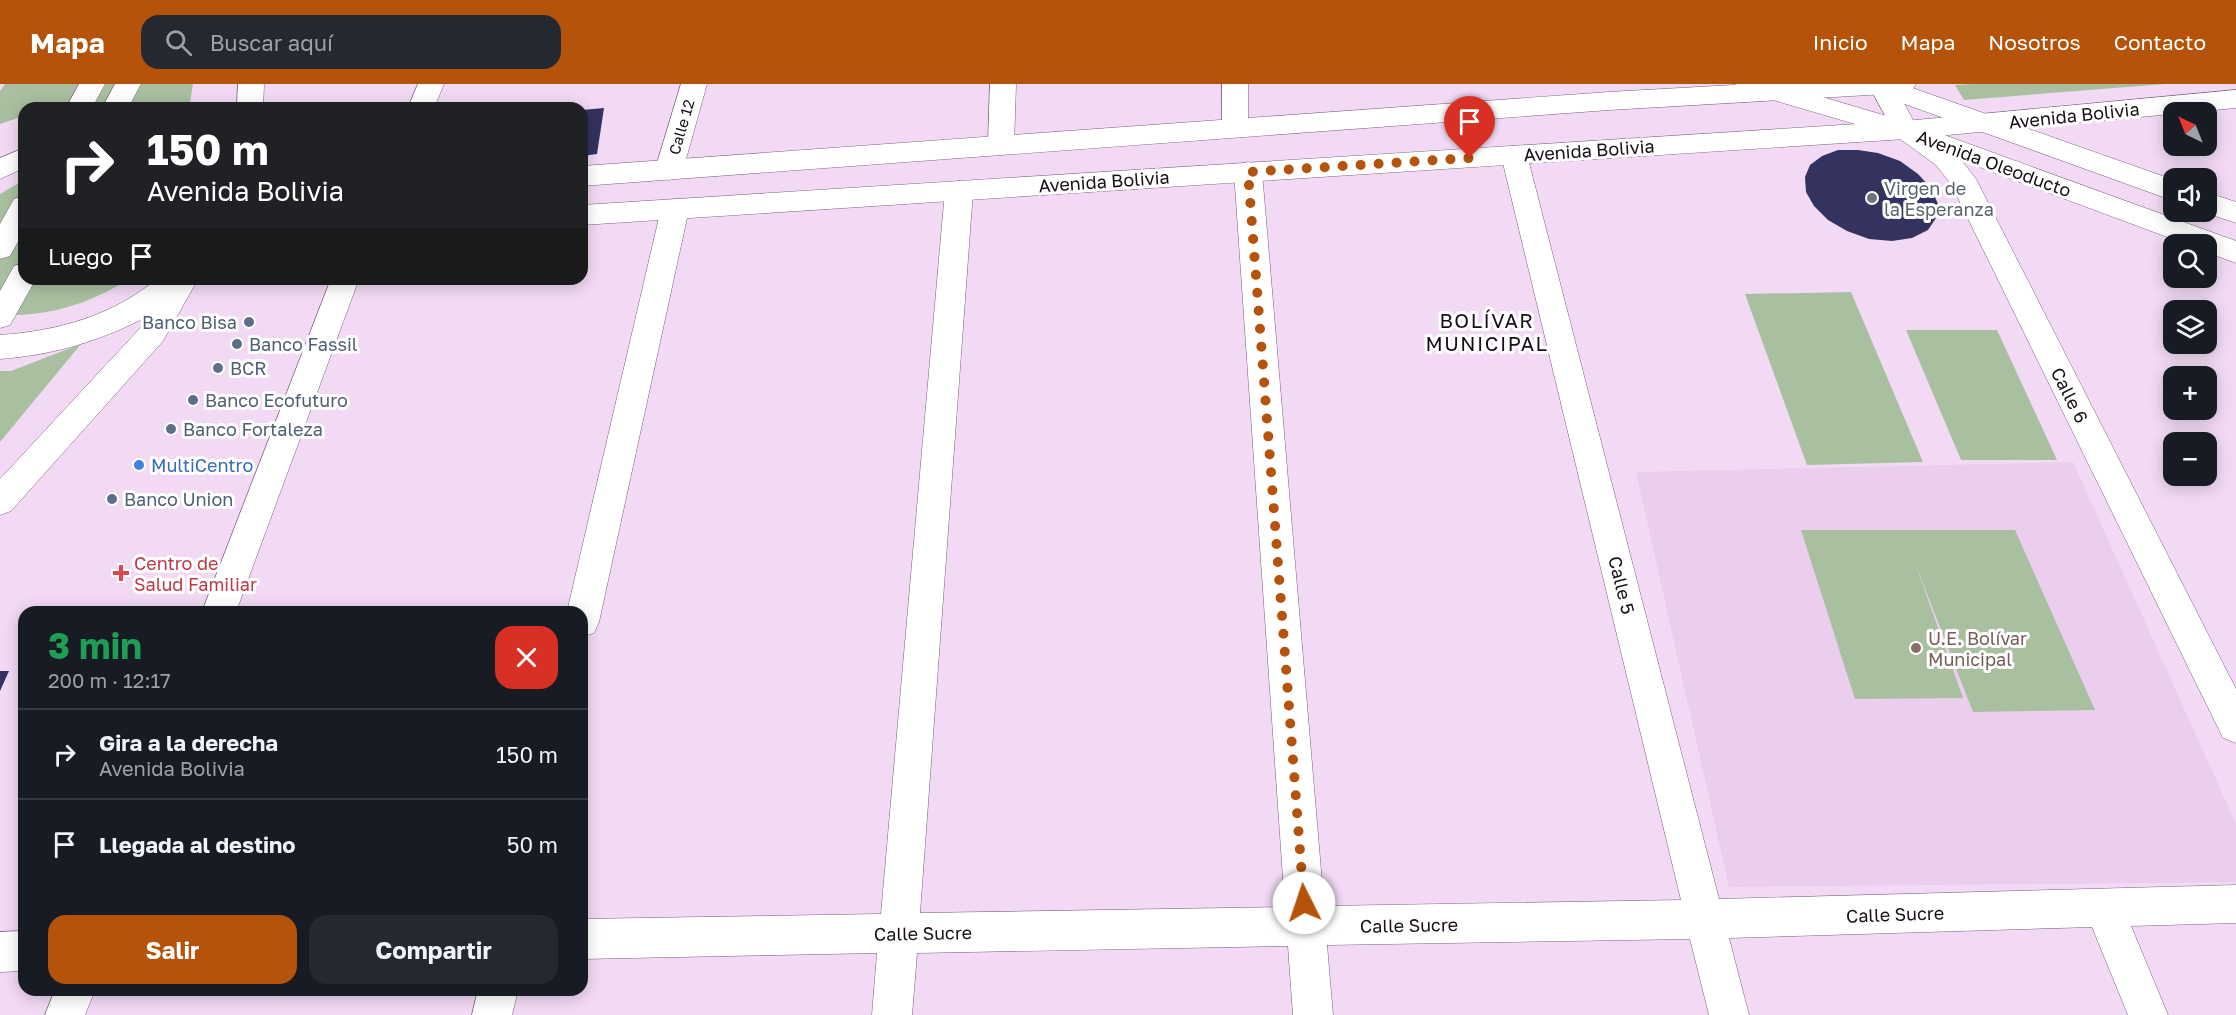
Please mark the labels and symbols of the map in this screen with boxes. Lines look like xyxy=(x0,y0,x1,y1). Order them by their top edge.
pin xyxy=(1444,96,1495,158)
street label: Calle 12 xyxy=(665,97,697,157)
street label: Avenida Bolivia xyxy=(2008,97,2140,133)
north arrow xyxy=(2163,102,2217,156)
street label: Avenida Oleoducto xyxy=(1914,125,2074,201)
street label: Avenida Bolivia xyxy=(1523,134,1655,166)
street label: Avenida Bolivia xyxy=(1038,165,1170,197)
place label: Virgen de la Esperanza xyxy=(1884,177,1994,220)
marker: Virgen de la Esperanza xyxy=(1865,191,1879,205)
district label: BOLÍVAR MUNICIPAL xyxy=(1426,308,1548,355)
place label: Banco Bisa xyxy=(142,311,237,333)
marker: Banco Bisa xyxy=(242,315,256,329)
place label: Banco Fassil xyxy=(249,333,358,355)
marker: Banco Fassil xyxy=(230,337,244,351)
place label: BCR xyxy=(230,357,266,379)
marker: BCR xyxy=(211,361,225,375)
street label: Calle 6 xyxy=(2047,363,2093,427)
place label: Banco Ecofuturo xyxy=(205,389,348,411)
marker: Banco Ecofuturo xyxy=(186,393,200,407)
place label: Banco Fortaleza xyxy=(183,418,323,440)
marker: Banco Fortaleza xyxy=(164,422,178,436)
place label: MultiCentro xyxy=(151,454,253,476)
marker: MultiCentro xyxy=(132,458,146,472)
place label: Banco Union xyxy=(124,488,233,510)
marker: Banco Union xyxy=(105,492,119,506)
place label: Centro de Salud Familiar xyxy=(134,552,257,595)
street label: Calle 5 xyxy=(1604,554,1640,616)
marker: Centro de Salud Familiar xyxy=(112,564,130,582)
place label: U.E. Bolívar Municipal xyxy=(1928,627,2027,670)
marker: U.E. Bolívar Municipal xyxy=(1909,641,1923,655)
position arrow xyxy=(1272,871,1336,935)
street label: Calle Sucre xyxy=(1846,901,1944,927)
street label: Calle Sucre xyxy=(1360,913,1458,937)
street label: Calle Sucre xyxy=(874,921,972,945)

